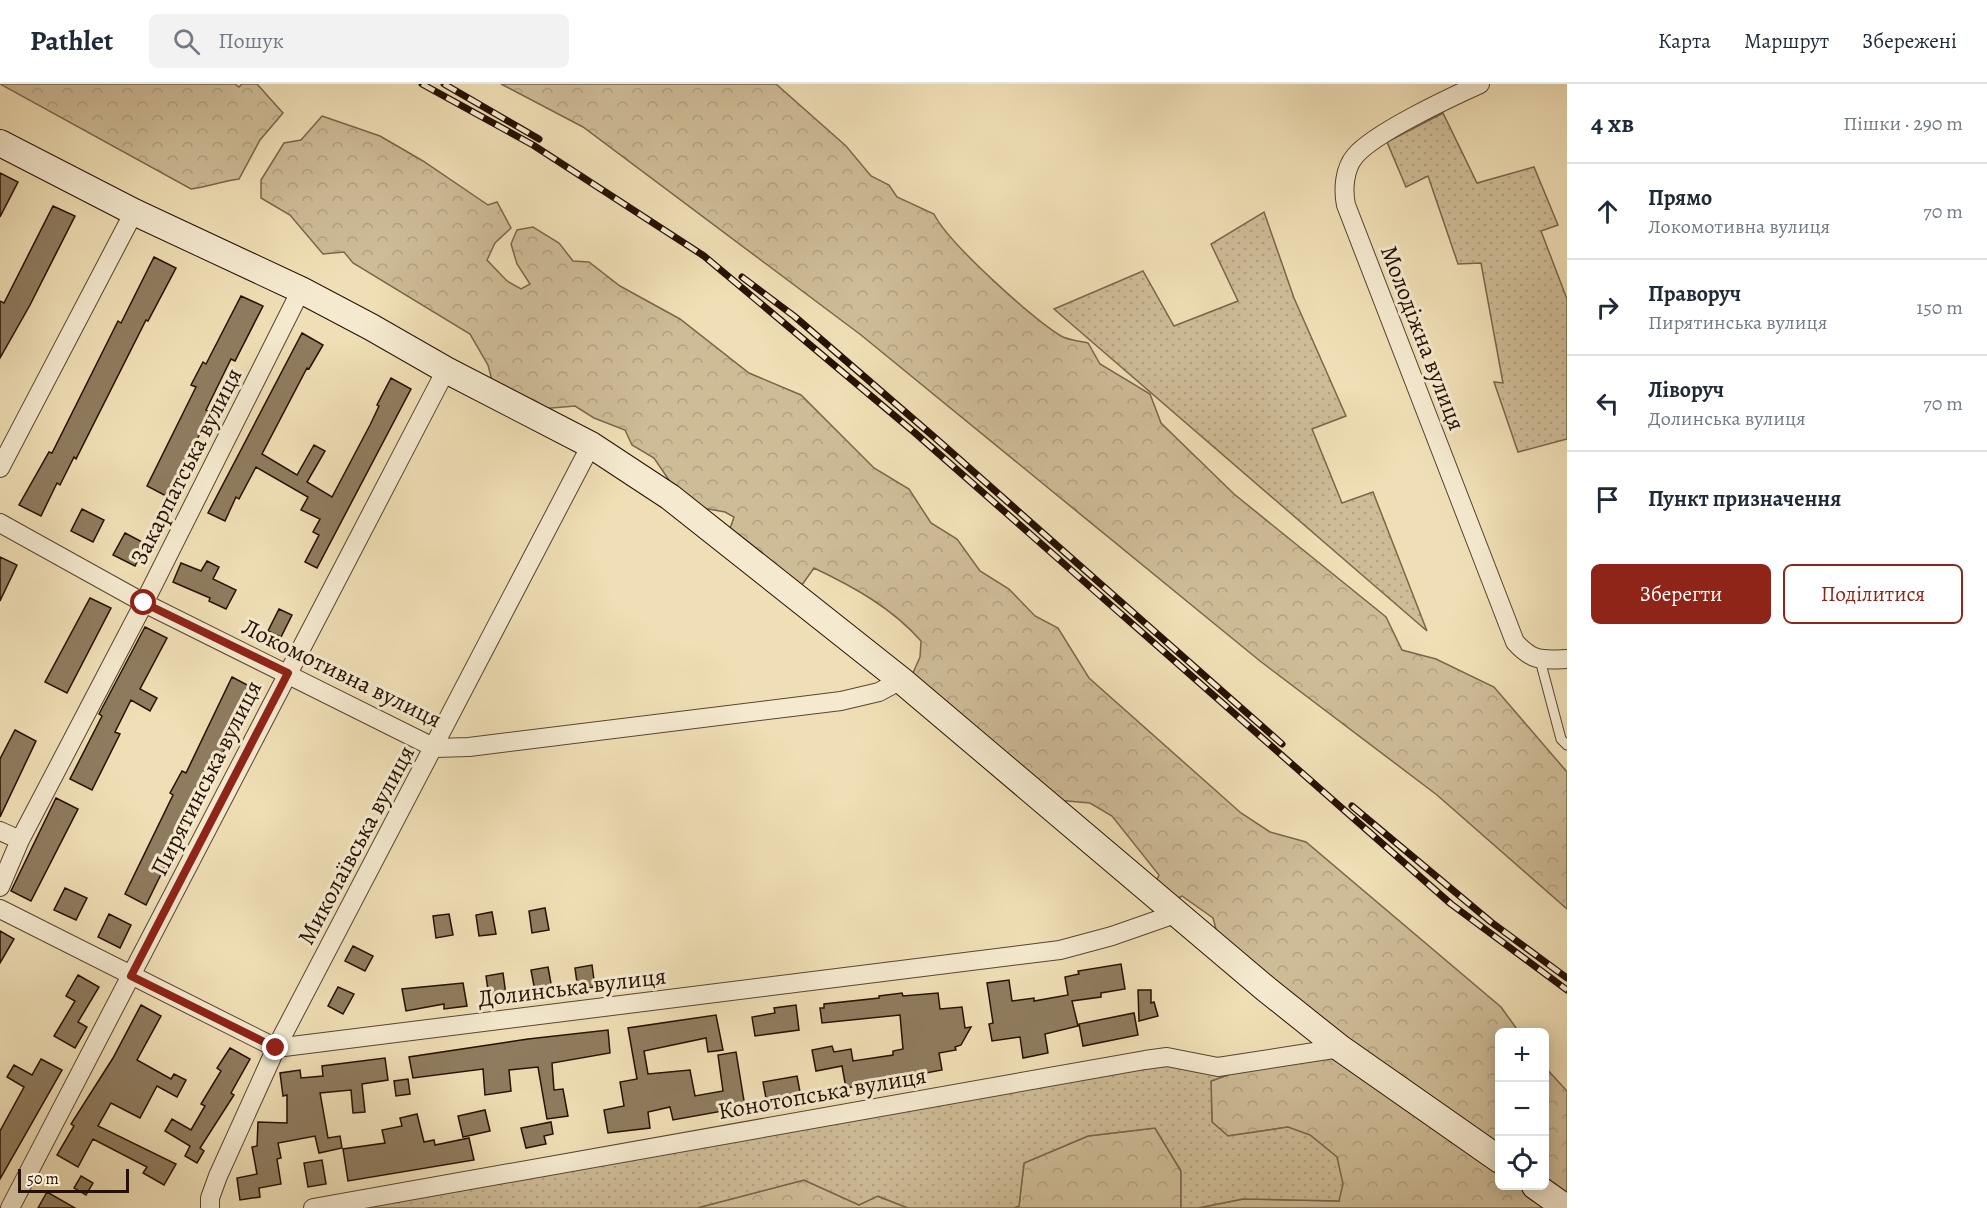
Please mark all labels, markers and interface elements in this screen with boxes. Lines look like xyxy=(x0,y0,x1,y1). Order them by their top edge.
search box xyxy=(149,14,569,68)
text: Pathlet xyxy=(30,22,113,60)
icon: search xyxy=(170,25,203,58)
text: Пошук xyxy=(218,26,284,56)
text: Карта xyxy=(1658,27,1711,55)
text: Маршрут xyxy=(1744,27,1829,55)
text: Збережені xyxy=(1862,27,1957,55)
text: 4 хв xyxy=(1591,106,1634,141)
text: Пішки · 290 m xyxy=(1843,110,1963,137)
text: Прямо xyxy=(1648,183,1712,213)
icon: ahead xyxy=(1591,195,1624,228)
text: 70 m xyxy=(1923,198,1963,225)
text: Локомотивна вулиця xyxy=(1648,213,1830,240)
street label: Молодіжна вулиця xyxy=(1373,241,1473,435)
text: Праворуч xyxy=(1648,279,1741,309)
icon: right xyxy=(1591,291,1624,324)
text: 150 m xyxy=(1916,294,1963,321)
text: Пирятинська вулиця xyxy=(1648,309,1827,336)
street label: Закарпатська вулиця xyxy=(123,362,249,570)
text: Ліворуч xyxy=(1648,375,1724,405)
icon: left xyxy=(1591,387,1624,420)
text: 70 m xyxy=(1923,390,1963,417)
text: Долинська вулиця xyxy=(1648,405,1806,432)
icon: arrive xyxy=(1591,483,1624,516)
text: Пункт призначення xyxy=(1648,484,1841,514)
button: Зберегти xyxy=(1591,564,1771,624)
button: Поділитися xyxy=(1783,564,1963,624)
route start xyxy=(130,589,156,615)
street label: Локомотивна вулиця xyxy=(237,611,447,735)
street label: Пирятинська вулиця xyxy=(143,675,269,881)
street label: Миколаївська вулиця xyxy=(290,740,422,950)
street label: Долинська вулиця xyxy=(476,960,668,1014)
map controls xyxy=(1495,1028,1549,1190)
button: + xyxy=(1495,1028,1549,1082)
route end xyxy=(262,1034,288,1060)
street label: Конотопська вулиця xyxy=(715,1059,929,1127)
button: − xyxy=(1495,1082,1549,1136)
button: locate xyxy=(1495,1136,1549,1190)
scale bar xyxy=(18,1166,129,1194)
text: 50 m xyxy=(27,1168,59,1190)

